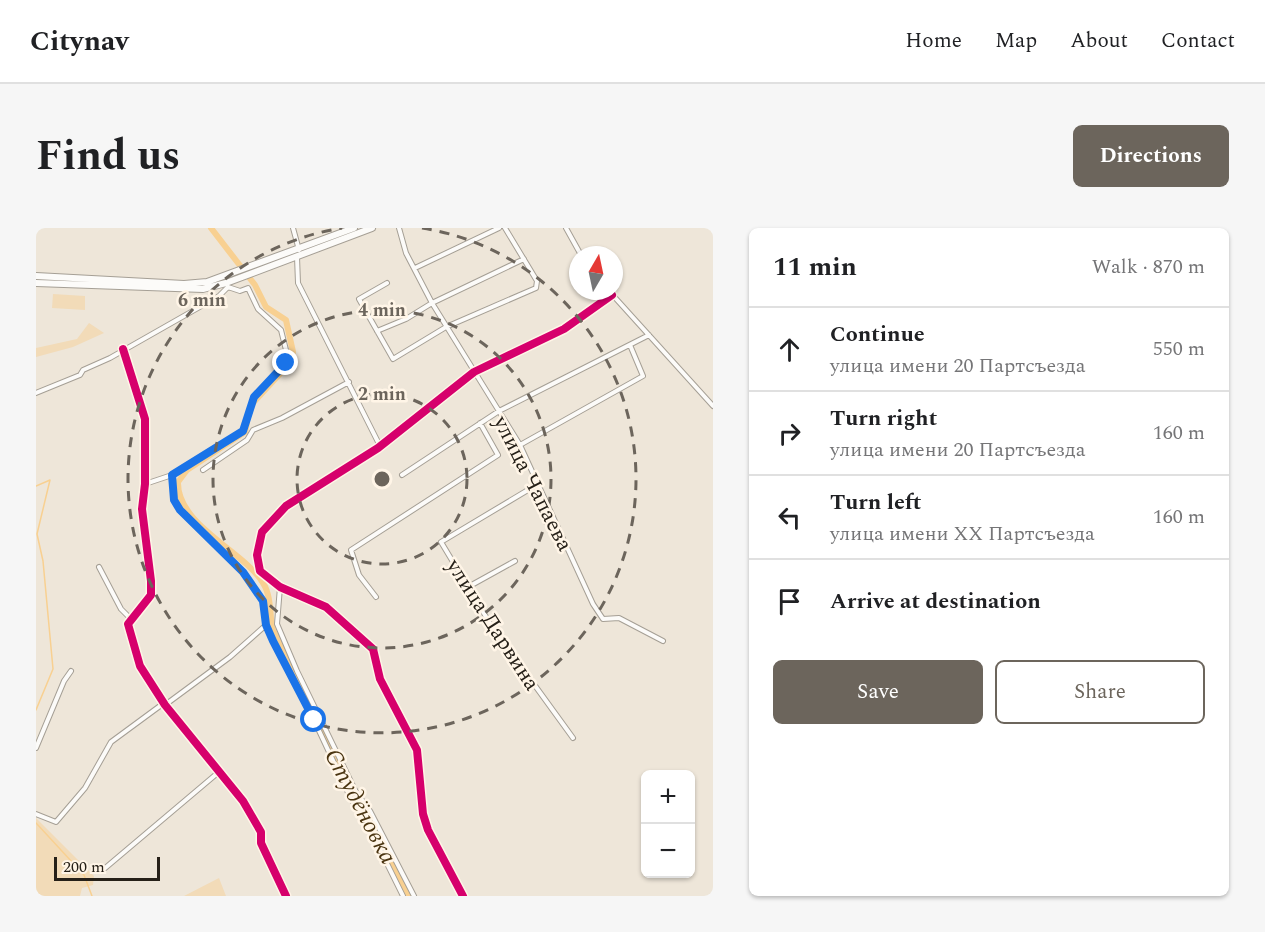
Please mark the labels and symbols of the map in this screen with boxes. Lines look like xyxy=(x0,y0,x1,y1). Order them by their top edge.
north arrow xyxy=(569,246,623,300)
text: 6 min xyxy=(178,287,226,314)
text: 4 min xyxy=(358,297,406,324)
route end xyxy=(272,349,298,375)
text: 2 min xyxy=(358,381,406,408)
street label: улица Чапаева xyxy=(484,409,581,557)
centre of rings xyxy=(372,469,392,489)
street label: улица Дарвина xyxy=(437,551,548,698)
route start xyxy=(300,706,326,732)
water label: Студёновка xyxy=(315,742,406,871)
scale bar xyxy=(54,854,160,882)

